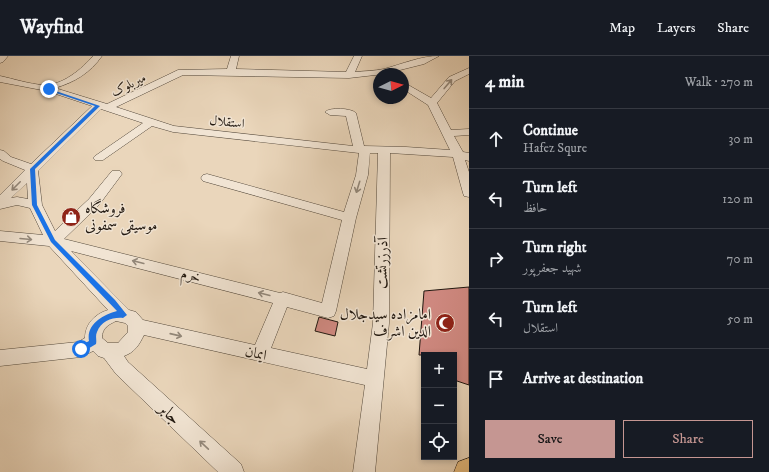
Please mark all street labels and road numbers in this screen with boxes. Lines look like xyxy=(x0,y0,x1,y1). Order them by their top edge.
street label: میربلوک xyxy=(108,70,149,100)
street label: استقلال xyxy=(209,112,245,132)
street label: آذرزرتشت xyxy=(373,235,392,289)
street label: خرم xyxy=(178,264,203,290)
street label: ایمان xyxy=(243,342,269,365)
street label: جابر xyxy=(152,396,185,430)

